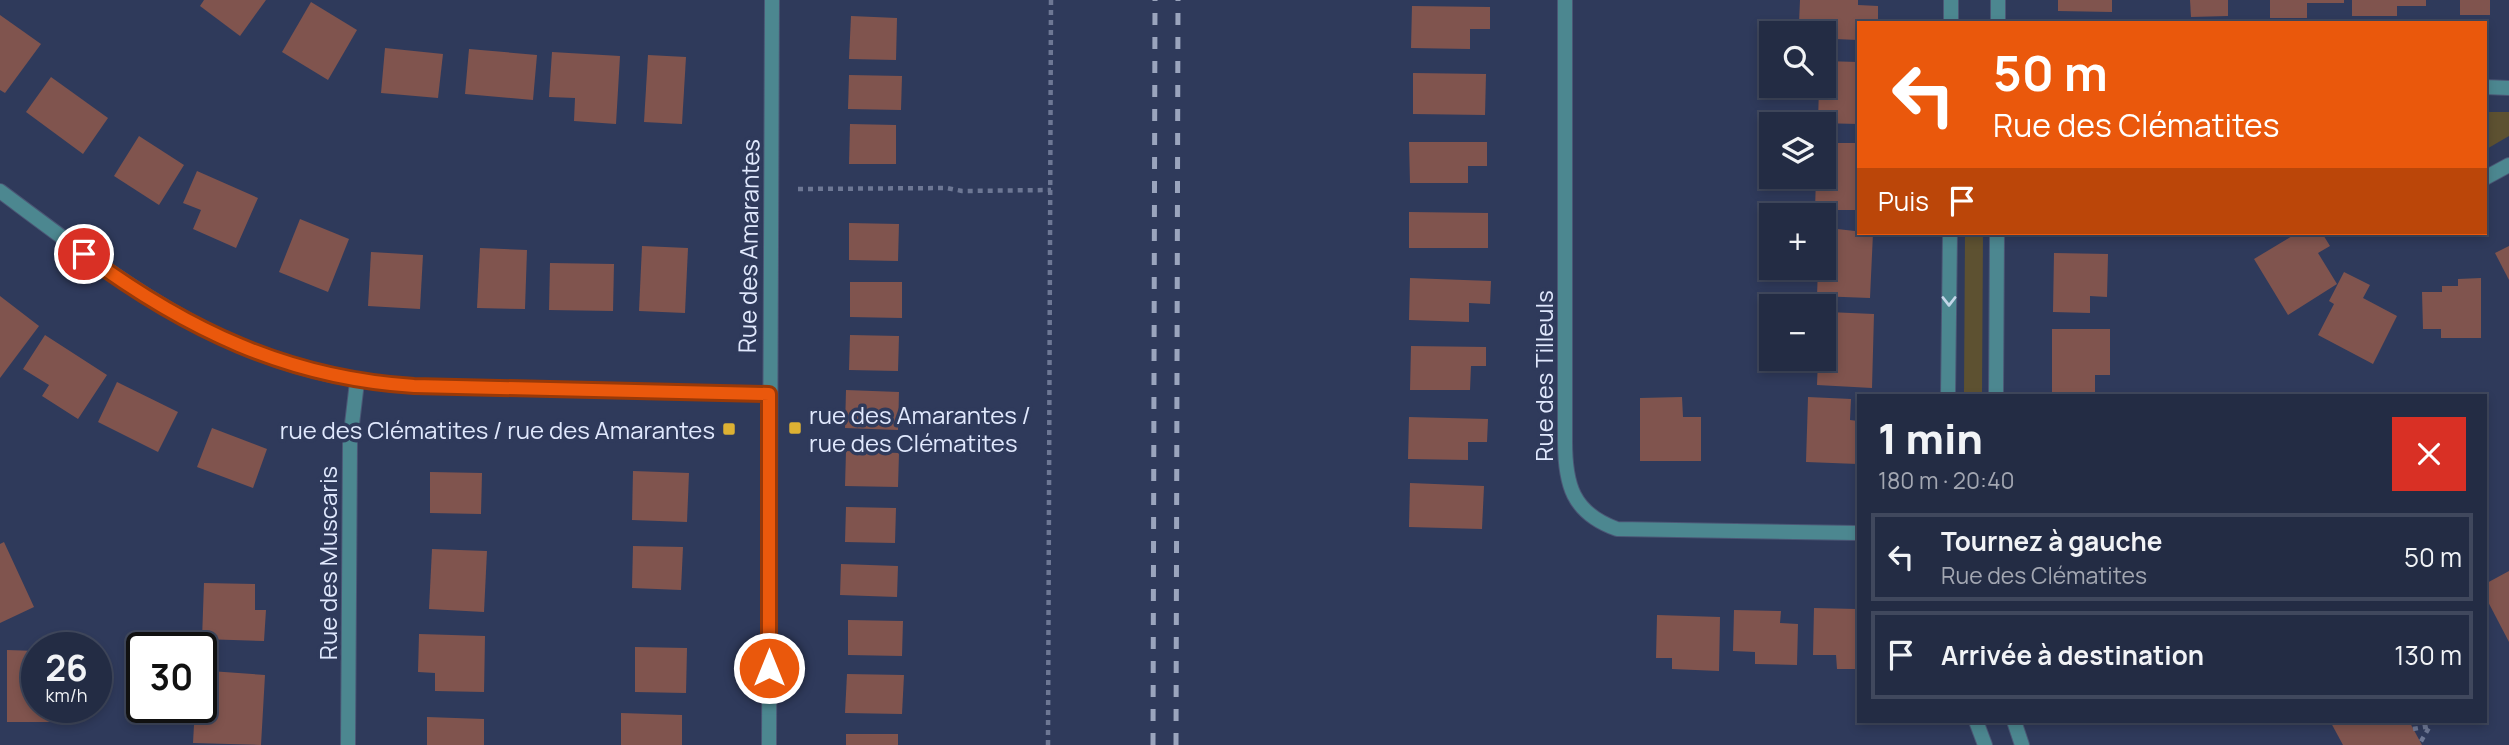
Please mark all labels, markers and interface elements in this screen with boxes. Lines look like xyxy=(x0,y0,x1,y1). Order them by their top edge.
map controls xyxy=(1759,21,1836,371)
button: search xyxy=(1759,21,1836,98)
text: 50 m xyxy=(1993,39,2108,106)
icon: left xyxy=(1878,49,1969,140)
text: Rue des Clématites xyxy=(1993,103,2280,147)
button: layers xyxy=(1759,112,1836,189)
street label: Rue des Amarantes xyxy=(730,139,766,353)
icon: arrive xyxy=(1943,182,1981,220)
text: Puis xyxy=(1878,183,1929,219)
button: + xyxy=(1759,203,1836,280)
pin xyxy=(54,224,114,284)
icon: arrive xyxy=(65,235,103,273)
street label: Rue des Tilleuls xyxy=(1527,290,1560,462)
button: − xyxy=(1759,294,1836,371)
one-way arrow xyxy=(1941,296,1957,307)
place label: rue des Amarantes / rue des Clématites xyxy=(809,398,1031,459)
text: 1 min xyxy=(1878,409,1983,467)
place label: rue des Clématites / rue des Amarantes xyxy=(280,413,715,446)
button: close xyxy=(2392,417,2466,491)
marker: rue des Amarantes / rue des Clématites xyxy=(787,420,803,436)
marker: rue des Clématites / rue des Amarantes xyxy=(721,421,737,437)
text: 180 m · 20:40 xyxy=(1878,464,2014,496)
street label: Rue des Muscaris xyxy=(311,466,344,660)
text: Tournez à gauche xyxy=(1941,523,2162,559)
icon: left xyxy=(1882,538,1920,576)
text: 50 m xyxy=(2404,539,2462,575)
text: Rue des Clématites xyxy=(1941,559,2147,591)
position arrow xyxy=(732,631,806,705)
speed limit sign: 30 xyxy=(126,632,217,723)
icon: arrive xyxy=(1882,636,1920,674)
text: Arrivée à destination xyxy=(1941,637,2204,673)
text: 130 m xyxy=(2394,637,2462,673)
text: 26 xyxy=(45,644,88,692)
text: km/h xyxy=(46,683,87,707)

